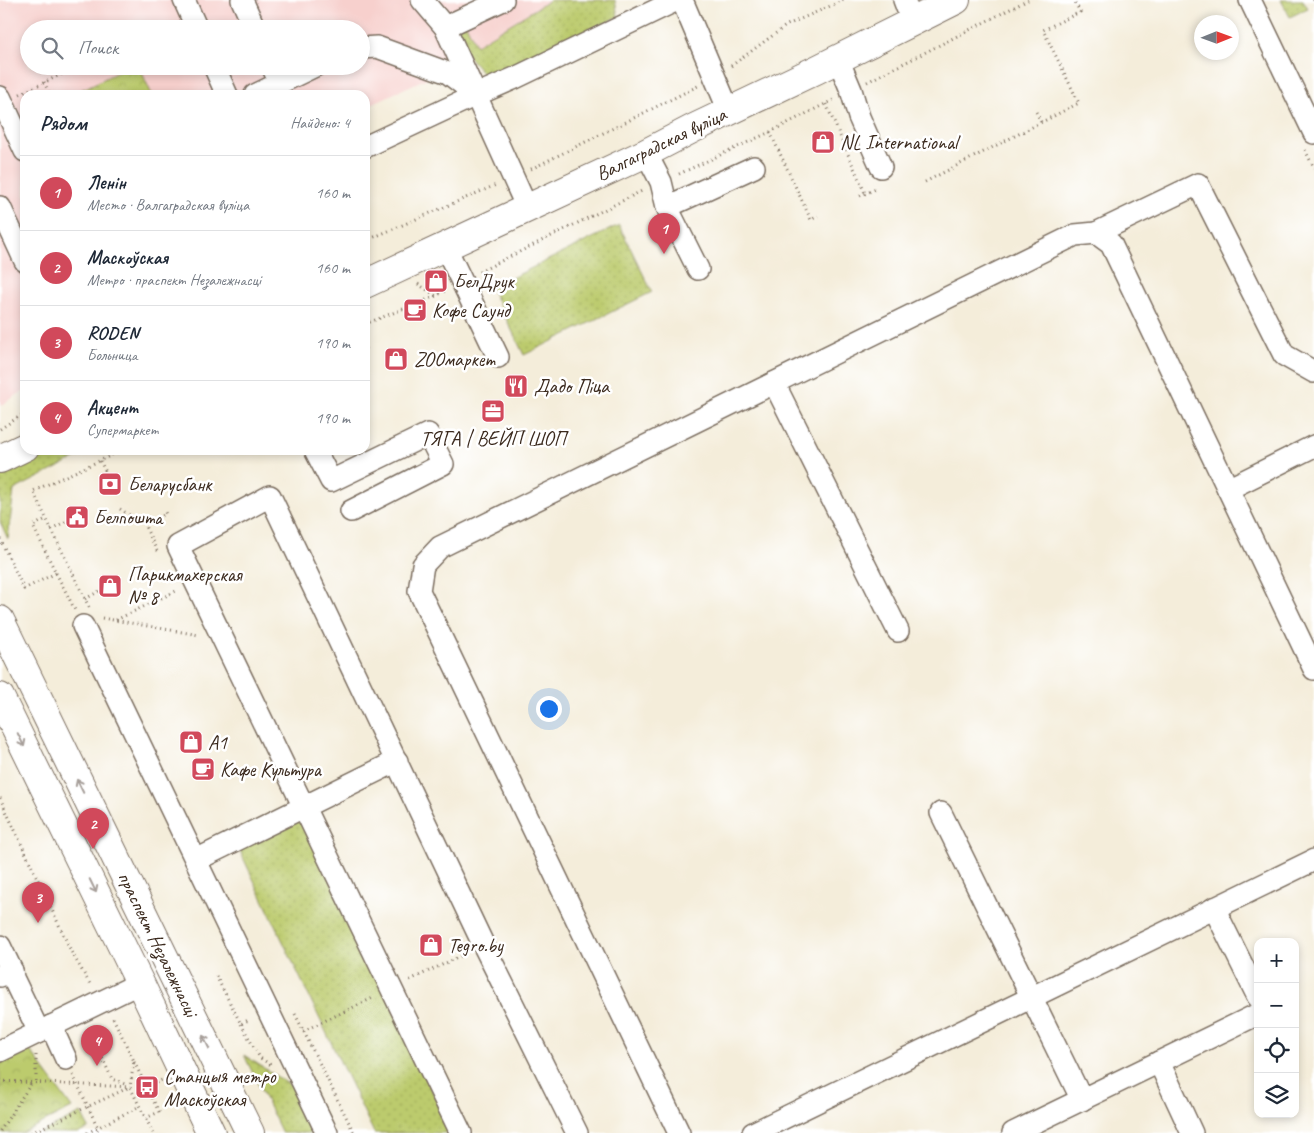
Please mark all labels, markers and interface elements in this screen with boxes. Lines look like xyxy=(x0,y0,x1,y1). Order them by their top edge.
north arrow xyxy=(1194,15,1239,60)
search box xyxy=(20,20,370,75)
icon: search xyxy=(38,34,66,62)
text: Поиск xyxy=(78,36,118,60)
street label: Валгаградская вуліца xyxy=(592,101,731,186)
text: Рядом xyxy=(40,110,87,136)
text: Найдено: 4 xyxy=(290,113,350,133)
shop icon: NL International xyxy=(810,129,836,155)
place label: NL International xyxy=(840,130,961,155)
text: Ленін xyxy=(87,171,126,195)
text: 1 xyxy=(52,183,60,203)
text: 160 m xyxy=(316,183,350,203)
text: Место · Валгаградская вуліца xyxy=(87,195,249,215)
pin: 1 xyxy=(648,213,680,254)
text: Маскоўская xyxy=(87,246,168,270)
text: 2 xyxy=(52,258,60,278)
text: 160 m xyxy=(316,258,350,278)
shop icon: БелДрук xyxy=(423,268,449,294)
place label: БелДрук xyxy=(454,269,515,294)
text: Метро · праспект Незалежнасці xyxy=(87,270,261,290)
cafe icon: Кофе Саунд xyxy=(402,297,428,323)
place label: Кофе Саунд xyxy=(432,298,512,323)
text: RODEN xyxy=(87,321,139,345)
text: 3 xyxy=(52,333,60,353)
text: 190 m xyxy=(316,333,350,353)
text: Больница xyxy=(87,345,137,365)
shop icon: ZOOмаркет xyxy=(383,346,409,372)
place label: ZOOмаркет xyxy=(414,347,496,372)
restaurant icon: Дадо Піца xyxy=(503,373,529,399)
place label: Дадо Піца xyxy=(534,374,610,399)
text: Акцент xyxy=(87,396,138,420)
office icon: ТЯГА | ВЕЙП ШОП xyxy=(480,398,506,424)
text: 4 xyxy=(52,408,60,428)
text: 190 m xyxy=(316,408,350,428)
text: Супермаркет xyxy=(87,420,158,440)
place label: ТЯГА | ВЕЙП ШОП xyxy=(420,426,569,451)
bank icon: Беларусбанк xyxy=(97,471,123,497)
place label: Беларусбанк xyxy=(128,472,213,497)
public building icon: Белпошта xyxy=(64,504,90,530)
place label: Белпошта xyxy=(94,505,164,530)
place label: Парикмахерская № 8 xyxy=(128,562,244,610)
shop icon: Парикмахерская № 8 xyxy=(97,573,123,599)
your location xyxy=(536,696,562,722)
shop icon: A1 xyxy=(178,729,204,755)
place label: A1 xyxy=(208,730,228,755)
one-way arrow xyxy=(17,733,27,748)
cafe icon: Кафе Культура xyxy=(190,756,216,782)
place label: Кафе Культура xyxy=(220,757,323,782)
one-way arrow xyxy=(75,779,85,794)
pin: 2 xyxy=(77,808,109,849)
street label: праспект Незалежнасці xyxy=(111,867,205,1023)
one-way arrow xyxy=(88,879,98,894)
pin: 3 xyxy=(22,882,54,923)
shop icon: Tegro.by xyxy=(418,932,444,958)
place label: Tegro.by xyxy=(448,933,504,958)
map controls xyxy=(1254,938,1299,1118)
button: + xyxy=(1254,938,1299,983)
button: − xyxy=(1254,983,1299,1028)
pin: 4 xyxy=(81,1025,113,1066)
button: locate xyxy=(1254,1028,1299,1073)
one-way arrow xyxy=(200,1035,210,1050)
place label: Станцыя метро Маскоўская xyxy=(164,1064,277,1112)
button: layers xyxy=(1254,1073,1299,1118)
bus stop icon: Станцыя метро Маскоўская xyxy=(134,1074,160,1100)

